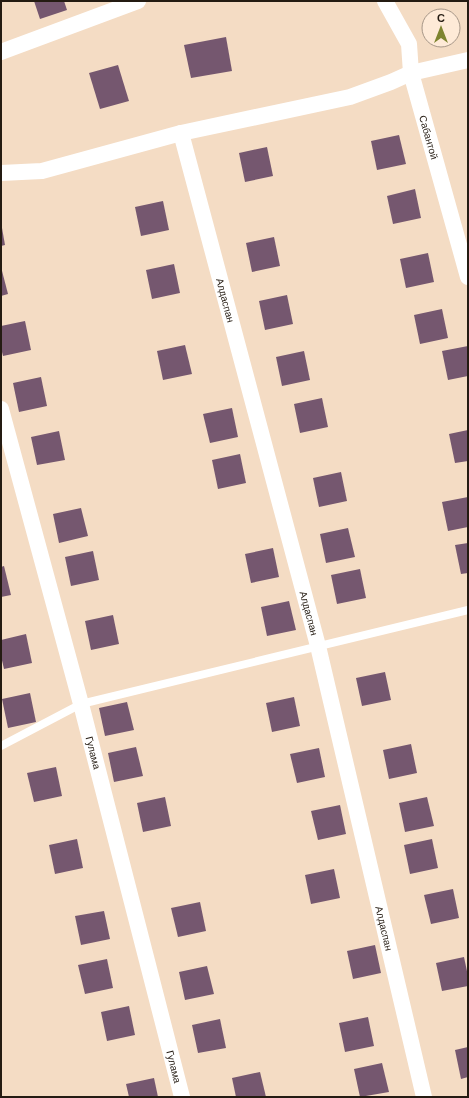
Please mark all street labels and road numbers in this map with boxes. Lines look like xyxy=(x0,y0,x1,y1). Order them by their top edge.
street label: Сабантой xyxy=(418,114,440,160)
street label: Алдаспан xyxy=(214,277,237,324)
street label: Алдаспан xyxy=(298,590,320,637)
street label: Гулама xyxy=(84,735,103,771)
street label: Алдаспан xyxy=(374,905,395,952)
street label: Гулама xyxy=(165,1049,184,1085)

